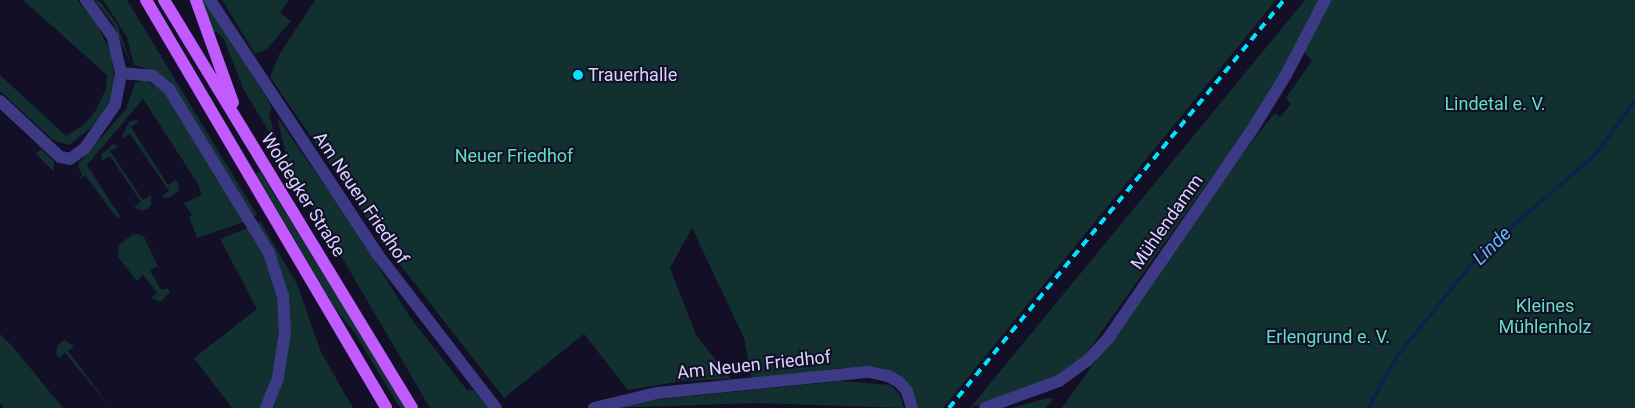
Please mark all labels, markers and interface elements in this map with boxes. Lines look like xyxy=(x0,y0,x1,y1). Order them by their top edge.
place label: Trauerhalle xyxy=(588,64,677,86)
marker: Trauerhalle xyxy=(572,69,584,81)
park label: Lindetal e. V. xyxy=(1444,93,1546,115)
street label: Am Neuen Friedhof xyxy=(309,128,413,268)
street label: Woldegker Straße xyxy=(256,129,350,261)
park label: Neuer Friedhof xyxy=(455,145,573,167)
street label: Mühlendamm xyxy=(1126,170,1208,274)
water label: Linde xyxy=(1468,222,1516,270)
park label: Kleines Mühlenholz xyxy=(1499,296,1591,338)
park label: Erlengrund e. V. xyxy=(1266,326,1390,348)
street label: Am Neuen Friedhof xyxy=(676,346,832,384)

